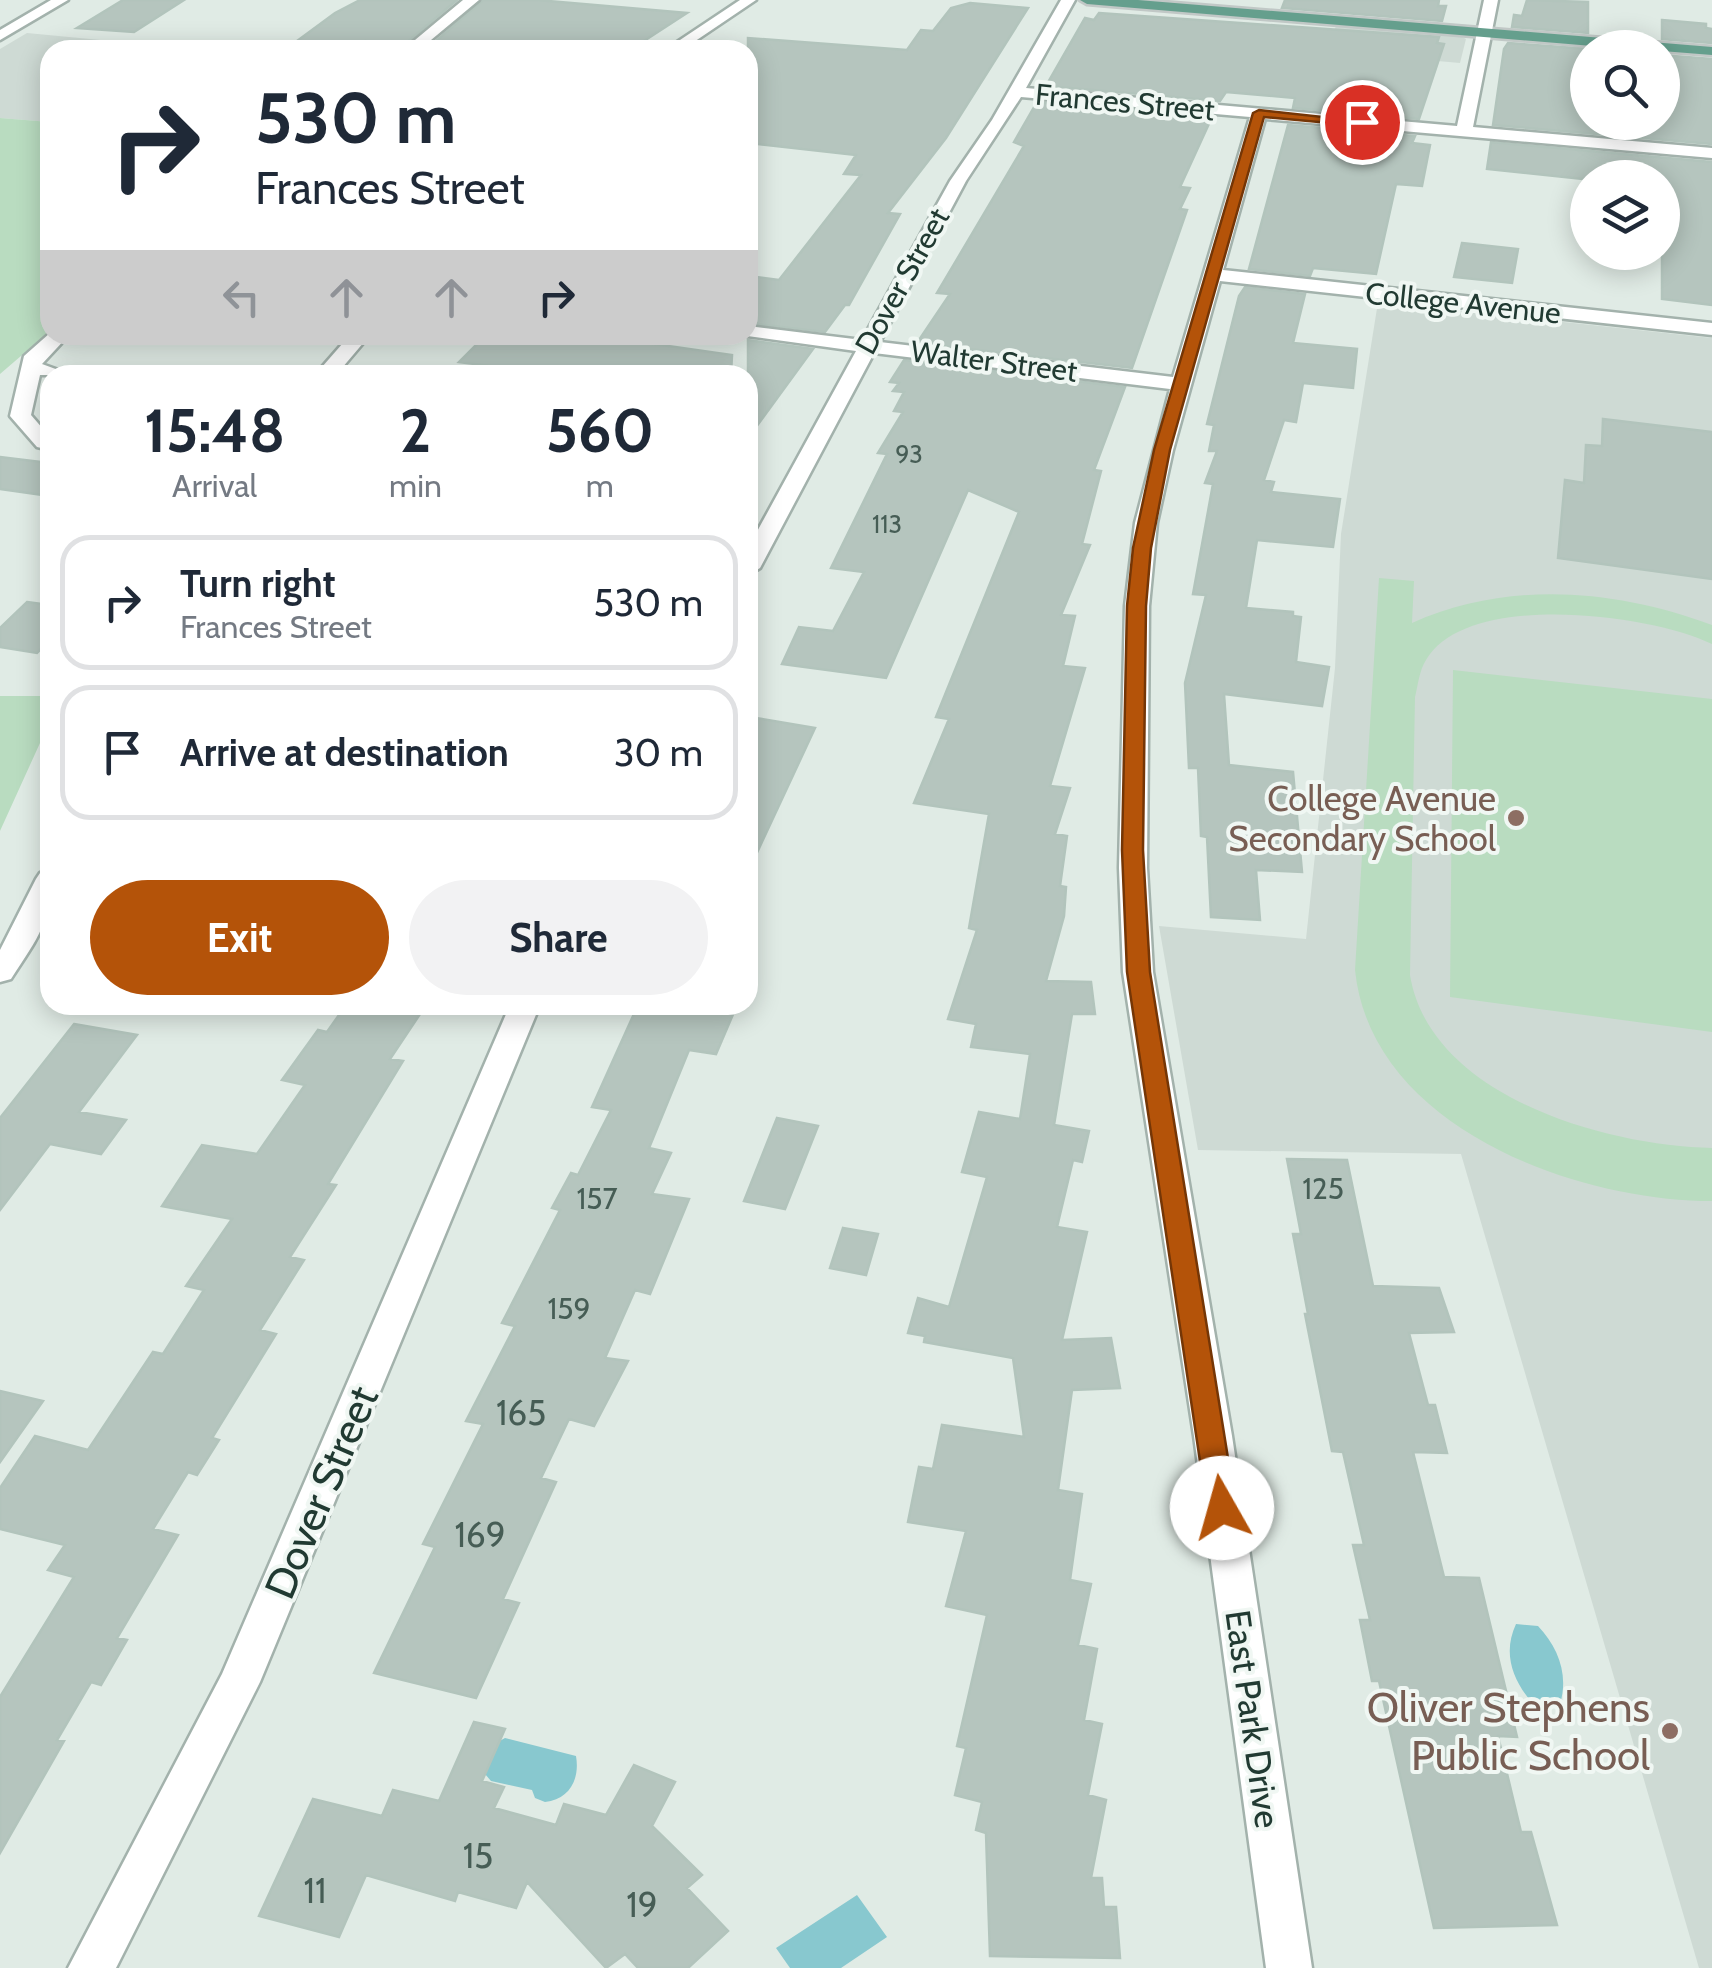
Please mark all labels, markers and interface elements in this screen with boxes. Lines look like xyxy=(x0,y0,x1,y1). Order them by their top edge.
map controls xyxy=(1570,30,1680,270)
button: search xyxy=(1570,30,1680,140)
text: 530 m xyxy=(255,75,456,161)
street label: Frances Street xyxy=(1034,76,1216,128)
icon: right xyxy=(90,80,220,210)
pin xyxy=(1320,80,1405,165)
icon: arrive xyxy=(1335,95,1390,150)
button: layers xyxy=(1570,160,1680,270)
text: Frances Street xyxy=(255,161,525,215)
street label: Dover Street xyxy=(847,202,957,360)
icon: left xyxy=(214,270,269,325)
icon: ahead xyxy=(319,270,374,325)
icon: ahead xyxy=(424,270,479,325)
icon: right xyxy=(529,270,584,325)
street label: College Avenue xyxy=(1364,274,1562,332)
street label: Walter Street xyxy=(909,332,1079,390)
text: 15:48 xyxy=(144,394,285,467)
text: 2 xyxy=(400,394,431,467)
text: 560 xyxy=(546,394,654,467)
house number: 93 xyxy=(895,439,923,469)
text: Arrival xyxy=(172,466,257,505)
text: min xyxy=(389,466,442,505)
text: m xyxy=(586,466,614,505)
house number: 113 xyxy=(872,509,902,539)
text: Turn right xyxy=(180,560,336,607)
icon: right xyxy=(95,575,150,630)
text: 530 m xyxy=(593,579,703,626)
text: Frances Street xyxy=(180,607,372,646)
icon: arrive xyxy=(95,725,150,780)
text: Arrive at destination xyxy=(180,729,509,776)
text: 30 m xyxy=(614,729,703,776)
place label: College Avenue Secondary School xyxy=(1228,777,1497,860)
marker: College Avenue Secondary School xyxy=(1505,807,1527,829)
button: Exit xyxy=(90,880,389,995)
button: Share xyxy=(409,880,708,995)
house number: 125 xyxy=(1302,1170,1344,1207)
house number: 157 xyxy=(576,1180,618,1217)
house number: 159 xyxy=(547,1290,591,1327)
street label: Dover Street xyxy=(253,1378,389,1606)
house number: 165 xyxy=(496,1391,546,1434)
position arrow xyxy=(1170,1456,1274,1560)
house number: 169 xyxy=(454,1513,506,1556)
street label: East Park Drive xyxy=(1216,1607,1290,1831)
place label: Oliver Stephens Public School xyxy=(1367,1681,1650,1781)
marker: Oliver Stephens Public School xyxy=(1659,1720,1681,1742)
house number: 15 xyxy=(463,1834,493,1877)
house number: 11 xyxy=(304,1869,326,1912)
house number: 19 xyxy=(626,1883,658,1926)

